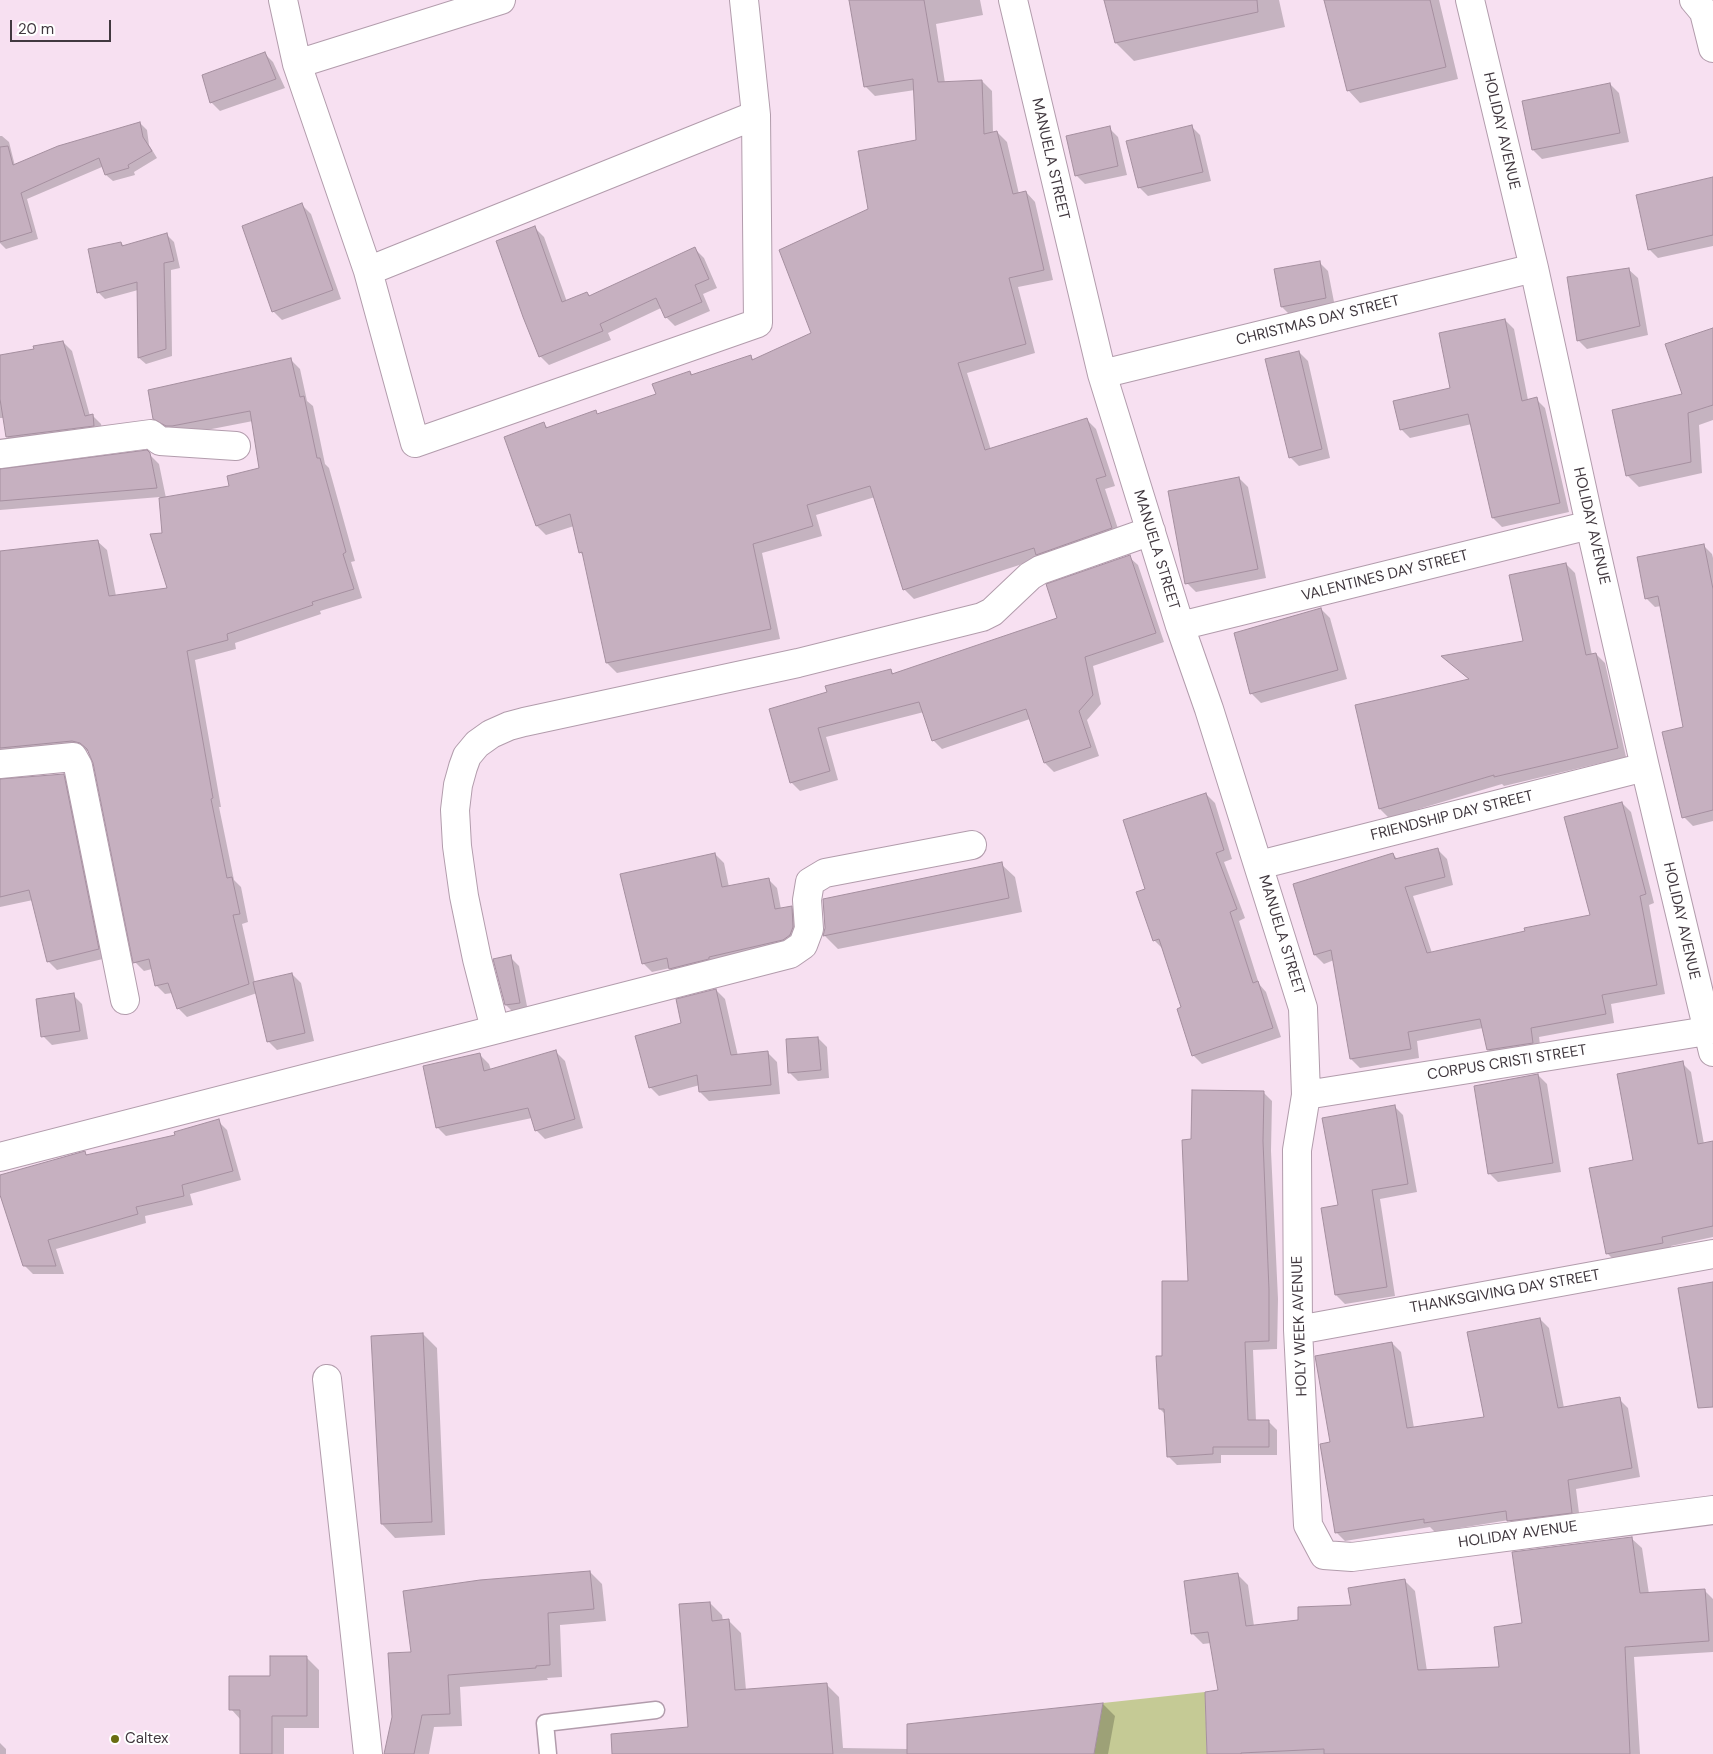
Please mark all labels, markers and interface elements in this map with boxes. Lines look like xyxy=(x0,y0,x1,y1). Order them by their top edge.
scale bar xyxy=(12,10,114,42)
text: 20 m xyxy=(18,19,54,39)
street label: HOLIDAY AVENUE xyxy=(1479,70,1523,192)
street label: MANUELA STREET xyxy=(1027,96,1073,222)
street label: CHRISTMAS DAY STREET xyxy=(1234,292,1402,350)
street label: HOLIDAY AVENUE xyxy=(1569,465,1613,587)
street label: MANUELA STREET xyxy=(1129,488,1183,612)
street label: VALENTINES DAY STREET xyxy=(1300,547,1470,605)
street label: FRIENDSHIP DAY STREET xyxy=(1369,787,1535,845)
street label: HOLIDAY AVENUE xyxy=(1659,860,1703,982)
street label: MANUELA STREET xyxy=(1254,873,1308,997)
street label: CORPUS CRISTI STREET xyxy=(1426,1042,1588,1084)
street label: HOLY WEEK AVENUE xyxy=(1289,1255,1311,1397)
street label: THANKSGIVING DAY STREET xyxy=(1408,1266,1602,1318)
street label: HOLIDAY AVENUE xyxy=(1457,1518,1579,1552)
place label: Caltex xyxy=(125,1730,169,1748)
marker: Caltex xyxy=(109,1733,121,1745)

